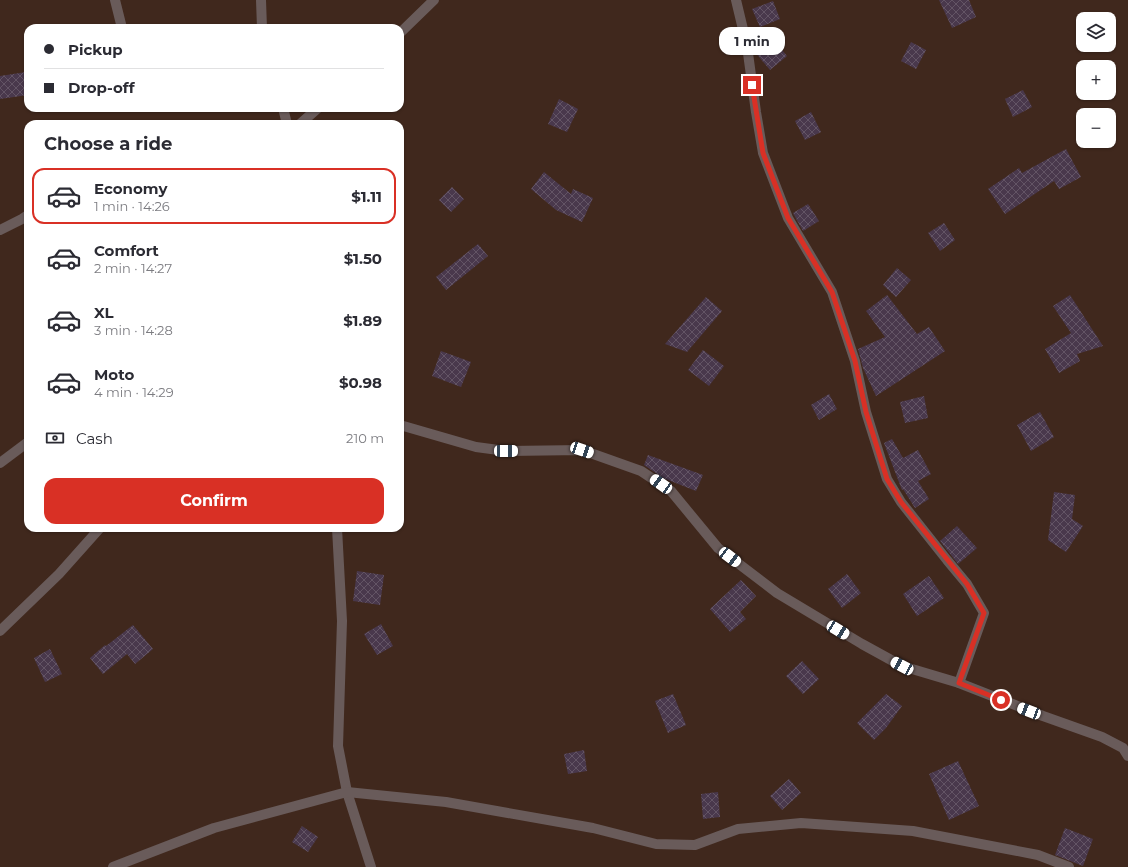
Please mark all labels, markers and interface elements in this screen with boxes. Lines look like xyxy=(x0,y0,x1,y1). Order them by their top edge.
map controls xyxy=(1076,12,1116,148)
button: layers xyxy=(1076,12,1116,52)
callout: 1 min xyxy=(719,27,785,55)
text: 1 min xyxy=(734,33,770,49)
text: Pickup xyxy=(68,40,123,59)
button: + xyxy=(1076,60,1116,100)
route end xyxy=(743,76,761,94)
text: Drop-off xyxy=(68,78,135,97)
button: − xyxy=(1076,108,1116,148)
text: Choose a ride xyxy=(44,133,172,155)
icon: car xyxy=(46,178,82,214)
text: Economy xyxy=(94,179,167,198)
text: $1.11 xyxy=(351,187,382,206)
text: 1 min · 14:26 xyxy=(94,198,170,214)
icon: car xyxy=(46,240,82,276)
text: Comfort xyxy=(94,241,159,260)
text: $1.50 xyxy=(344,249,382,268)
text: 2 min · 14:27 xyxy=(94,260,172,276)
icon: car xyxy=(46,302,82,338)
text: XL xyxy=(94,303,113,322)
text: $1.89 xyxy=(343,311,382,330)
text: 3 min · 14:28 xyxy=(94,322,173,338)
icon: car xyxy=(46,364,82,400)
text: Moto xyxy=(94,365,134,384)
text: $0.98 xyxy=(339,373,382,392)
text: 4 min · 14:29 xyxy=(94,384,174,400)
icon: cash xyxy=(44,427,66,449)
text: Cash xyxy=(76,429,113,448)
text: 210 m xyxy=(346,430,384,446)
car xyxy=(569,440,595,460)
car xyxy=(494,445,518,457)
car xyxy=(648,472,674,496)
button: Confirm xyxy=(44,478,384,524)
car xyxy=(717,545,743,569)
car xyxy=(825,619,851,641)
car xyxy=(889,655,915,677)
route start xyxy=(992,691,1010,709)
car xyxy=(1016,701,1042,721)

